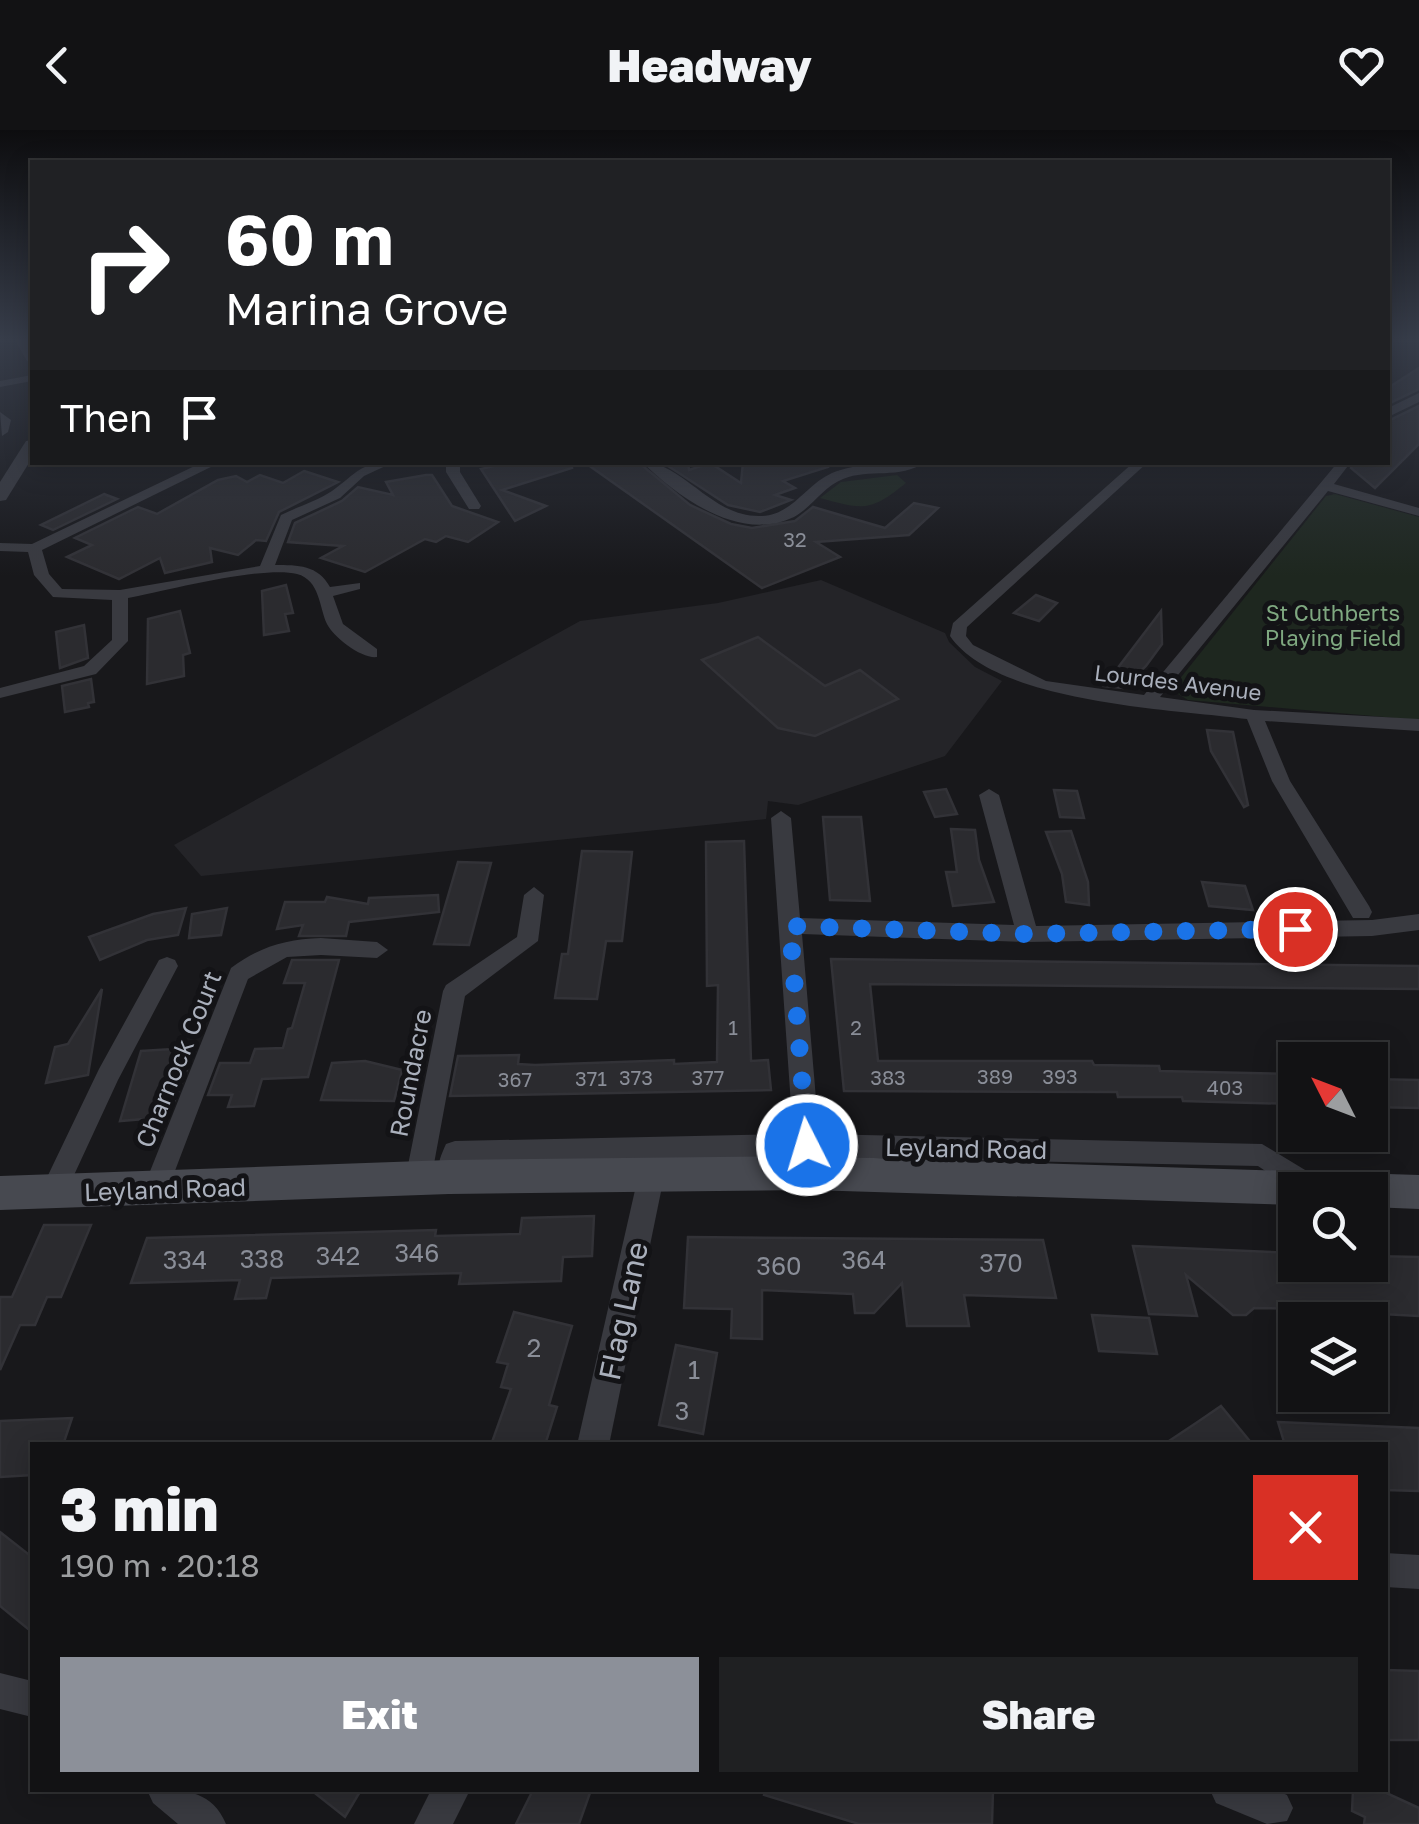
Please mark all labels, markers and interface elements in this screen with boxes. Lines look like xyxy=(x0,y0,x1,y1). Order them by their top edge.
icon: back xyxy=(30,38,85,93)
text: Headway xyxy=(607,38,812,92)
icon: heart xyxy=(1334,38,1389,93)
text: 60 m xyxy=(225,196,394,280)
icon: right xyxy=(60,200,190,330)
text: Marina Grove xyxy=(225,281,508,335)
icon: arrive xyxy=(172,390,227,445)
text: Then xyxy=(60,395,152,440)
house number: 32 xyxy=(783,527,807,551)
park label: St Cuthberts Playing Field xyxy=(1265,599,1401,651)
street label: Lourdes Avenue xyxy=(1093,658,1263,706)
pin xyxy=(1253,887,1338,972)
icon: arrive xyxy=(1268,902,1323,957)
street label: Charnock Court xyxy=(128,966,228,1152)
street label: Roundacre xyxy=(382,1007,438,1139)
house number: 1 xyxy=(728,1015,738,1039)
house number: 2 xyxy=(850,1015,862,1039)
north arrow xyxy=(1278,1042,1388,1152)
map controls xyxy=(1278,1042,1388,1412)
house number: 389 xyxy=(977,1064,1013,1088)
house number: 393 xyxy=(1042,1064,1078,1088)
house number: 373 xyxy=(619,1065,653,1089)
house number: 377 xyxy=(692,1065,724,1089)
house number: 383 xyxy=(870,1065,906,1089)
house number: 371 xyxy=(575,1066,607,1090)
house number: 367 xyxy=(498,1067,532,1091)
house number: 403 xyxy=(1207,1075,1243,1099)
position arrow xyxy=(755,1093,859,1197)
street label: Leyland Road xyxy=(885,1131,1047,1165)
street label: Leyland Road xyxy=(83,1171,247,1207)
button: search xyxy=(1278,1172,1388,1282)
house number: 346 xyxy=(394,1237,440,1268)
street label: Flag Lane xyxy=(591,1239,655,1383)
house number: 342 xyxy=(316,1240,360,1271)
house number: 338 xyxy=(240,1243,284,1274)
house number: 334 xyxy=(163,1244,207,1275)
house number: 364 xyxy=(841,1244,887,1275)
house number: 370 xyxy=(979,1247,1023,1278)
house number: 360 xyxy=(756,1250,802,1281)
button: layers xyxy=(1278,1302,1388,1412)
house number: 2 xyxy=(527,1332,541,1363)
house number: 1 xyxy=(688,1354,700,1385)
house number: 3 xyxy=(675,1395,689,1426)
text: 3 min xyxy=(60,1472,219,1544)
button: close xyxy=(1253,1475,1358,1580)
text: 190 m · 20:18 xyxy=(60,1546,260,1584)
button: Exit xyxy=(60,1657,699,1772)
button: Share xyxy=(719,1657,1358,1772)

